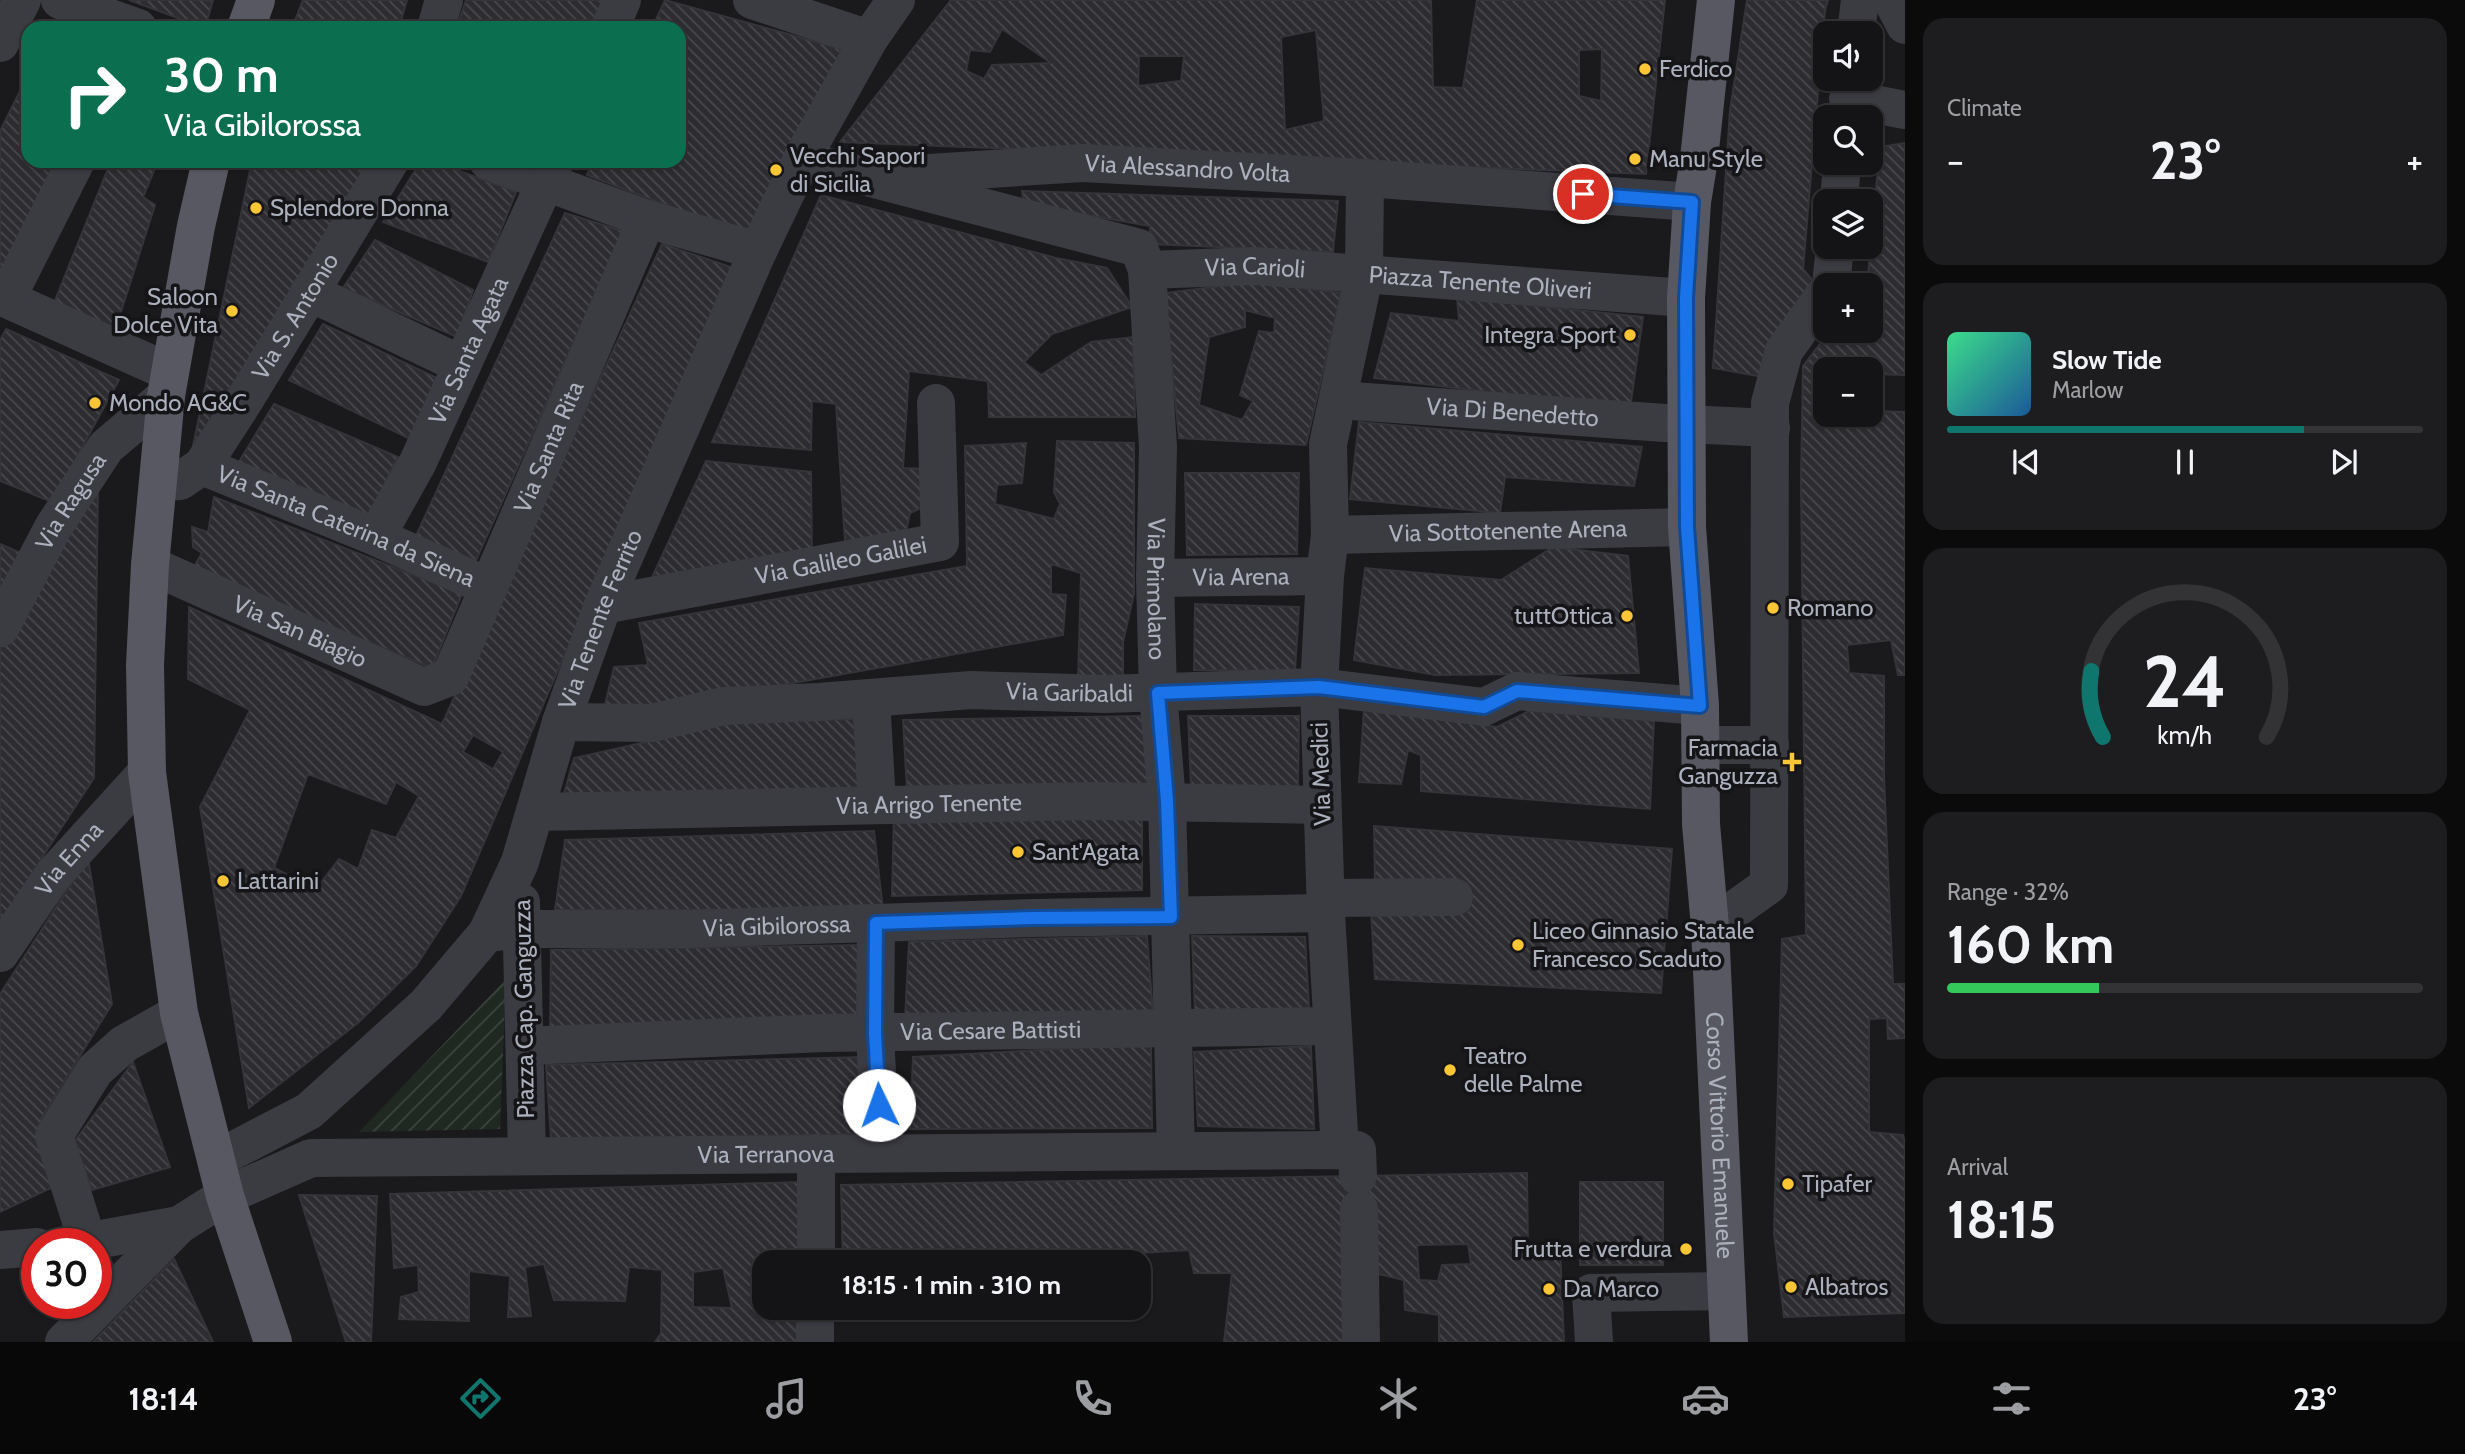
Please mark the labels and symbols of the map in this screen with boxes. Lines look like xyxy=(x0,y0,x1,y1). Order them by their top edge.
place label: Ferdico xyxy=(1659,54,1732,83)
marker: Ferdico xyxy=(1637,61,1653,77)
place label: Vecchi Sapori di Sicilia xyxy=(790,141,925,198)
place label: Manu Style xyxy=(1649,144,1763,173)
street label: Via Alessandro Volta xyxy=(1084,148,1291,188)
marker: Manu Style xyxy=(1627,151,1643,167)
marker: Vecchi Sapori di Sicilia xyxy=(768,162,784,178)
pin xyxy=(1553,164,1613,224)
place label: Splendore Donna xyxy=(270,193,449,222)
marker: Splendore Donna xyxy=(248,200,264,216)
street label: Via S. Antonio xyxy=(245,248,345,385)
street label: Via Carioli xyxy=(1204,251,1306,284)
street label: Piazza Tenente Oliveri xyxy=(1368,260,1593,305)
street label: Via Santa Agata xyxy=(422,272,514,429)
place label: Saloon Dolce Vita xyxy=(113,282,218,339)
marker: Saloon Dolce Vita xyxy=(224,303,240,319)
place label: Integra Sport xyxy=(1484,320,1616,349)
marker: Integra Sport xyxy=(1622,327,1638,343)
street label: Via Santa Rita xyxy=(507,376,590,517)
place label: Mondo AG&C xyxy=(109,388,247,417)
street label: Via Di Benedetto xyxy=(1425,391,1600,432)
marker: Mondo AG&C xyxy=(87,395,103,411)
street label: Via Ragusa xyxy=(29,447,112,555)
street label: Via Santa Caterina da Siena xyxy=(213,459,480,593)
street label: Via Sottotenente Arena xyxy=(1389,513,1628,548)
street label: Via Primolano xyxy=(1141,518,1172,660)
street label: Via Tenente Ferrito xyxy=(552,525,648,713)
street label: Via Galileo Galilei xyxy=(753,530,929,590)
street label: Via Arena xyxy=(1192,561,1290,592)
street label: Via San Biagio xyxy=(229,589,372,674)
place label: Romano xyxy=(1787,593,1873,622)
marker: Romano xyxy=(1765,600,1781,616)
place label: tuttOttica xyxy=(1514,601,1613,630)
marker: tuttOttica xyxy=(1619,608,1635,624)
street label: Via Garibaldi xyxy=(1006,676,1133,708)
street label: Via Medici xyxy=(1304,722,1337,826)
place label: Farmacia Ganguzza xyxy=(1678,733,1778,790)
marker: Farmacia Ganguzza xyxy=(1784,754,1800,770)
street label: Via Arrigo Tenente xyxy=(836,787,1022,820)
street label: Via Enna xyxy=(28,815,109,901)
place label: Sant'Agata xyxy=(1032,837,1140,866)
marker: Sant'Agata xyxy=(1010,844,1026,860)
place label: Lattarini xyxy=(237,866,319,895)
marker: Lattarini xyxy=(215,873,231,889)
street label: Piazza Cap. Ganguzza xyxy=(507,899,540,1119)
street label: Via Gibilorossa xyxy=(702,909,852,942)
place label: Liceo Ginnasio Statale Francesco Scaduto xyxy=(1532,916,1754,973)
marker: Liceo Ginnasio Statale Francesco Scaduto xyxy=(1510,937,1526,953)
street label: Corso Vittorio Emanuele xyxy=(1700,1011,1740,1259)
street label: Via Cesare Battisti xyxy=(900,1014,1081,1046)
place label: Teatro delle Palme xyxy=(1464,1041,1582,1098)
marker: Teatro delle Palme xyxy=(1442,1062,1458,1078)
position arrow xyxy=(842,1068,916,1142)
street label: Via Terranova xyxy=(697,1139,835,1169)
place label: Tipafer xyxy=(1802,1169,1872,1198)
marker: Tipafer xyxy=(1780,1176,1796,1192)
speed limit sign: 30 xyxy=(21,1228,112,1319)
place label: Frutta e verdura xyxy=(1514,1234,1672,1263)
marker: Frutta e verdura xyxy=(1678,1241,1694,1257)
place label: Albatros xyxy=(1805,1272,1888,1301)
place label: Da Marco xyxy=(1563,1274,1659,1303)
marker: Albatros xyxy=(1783,1279,1799,1295)
marker: Da Marco xyxy=(1541,1281,1557,1297)

